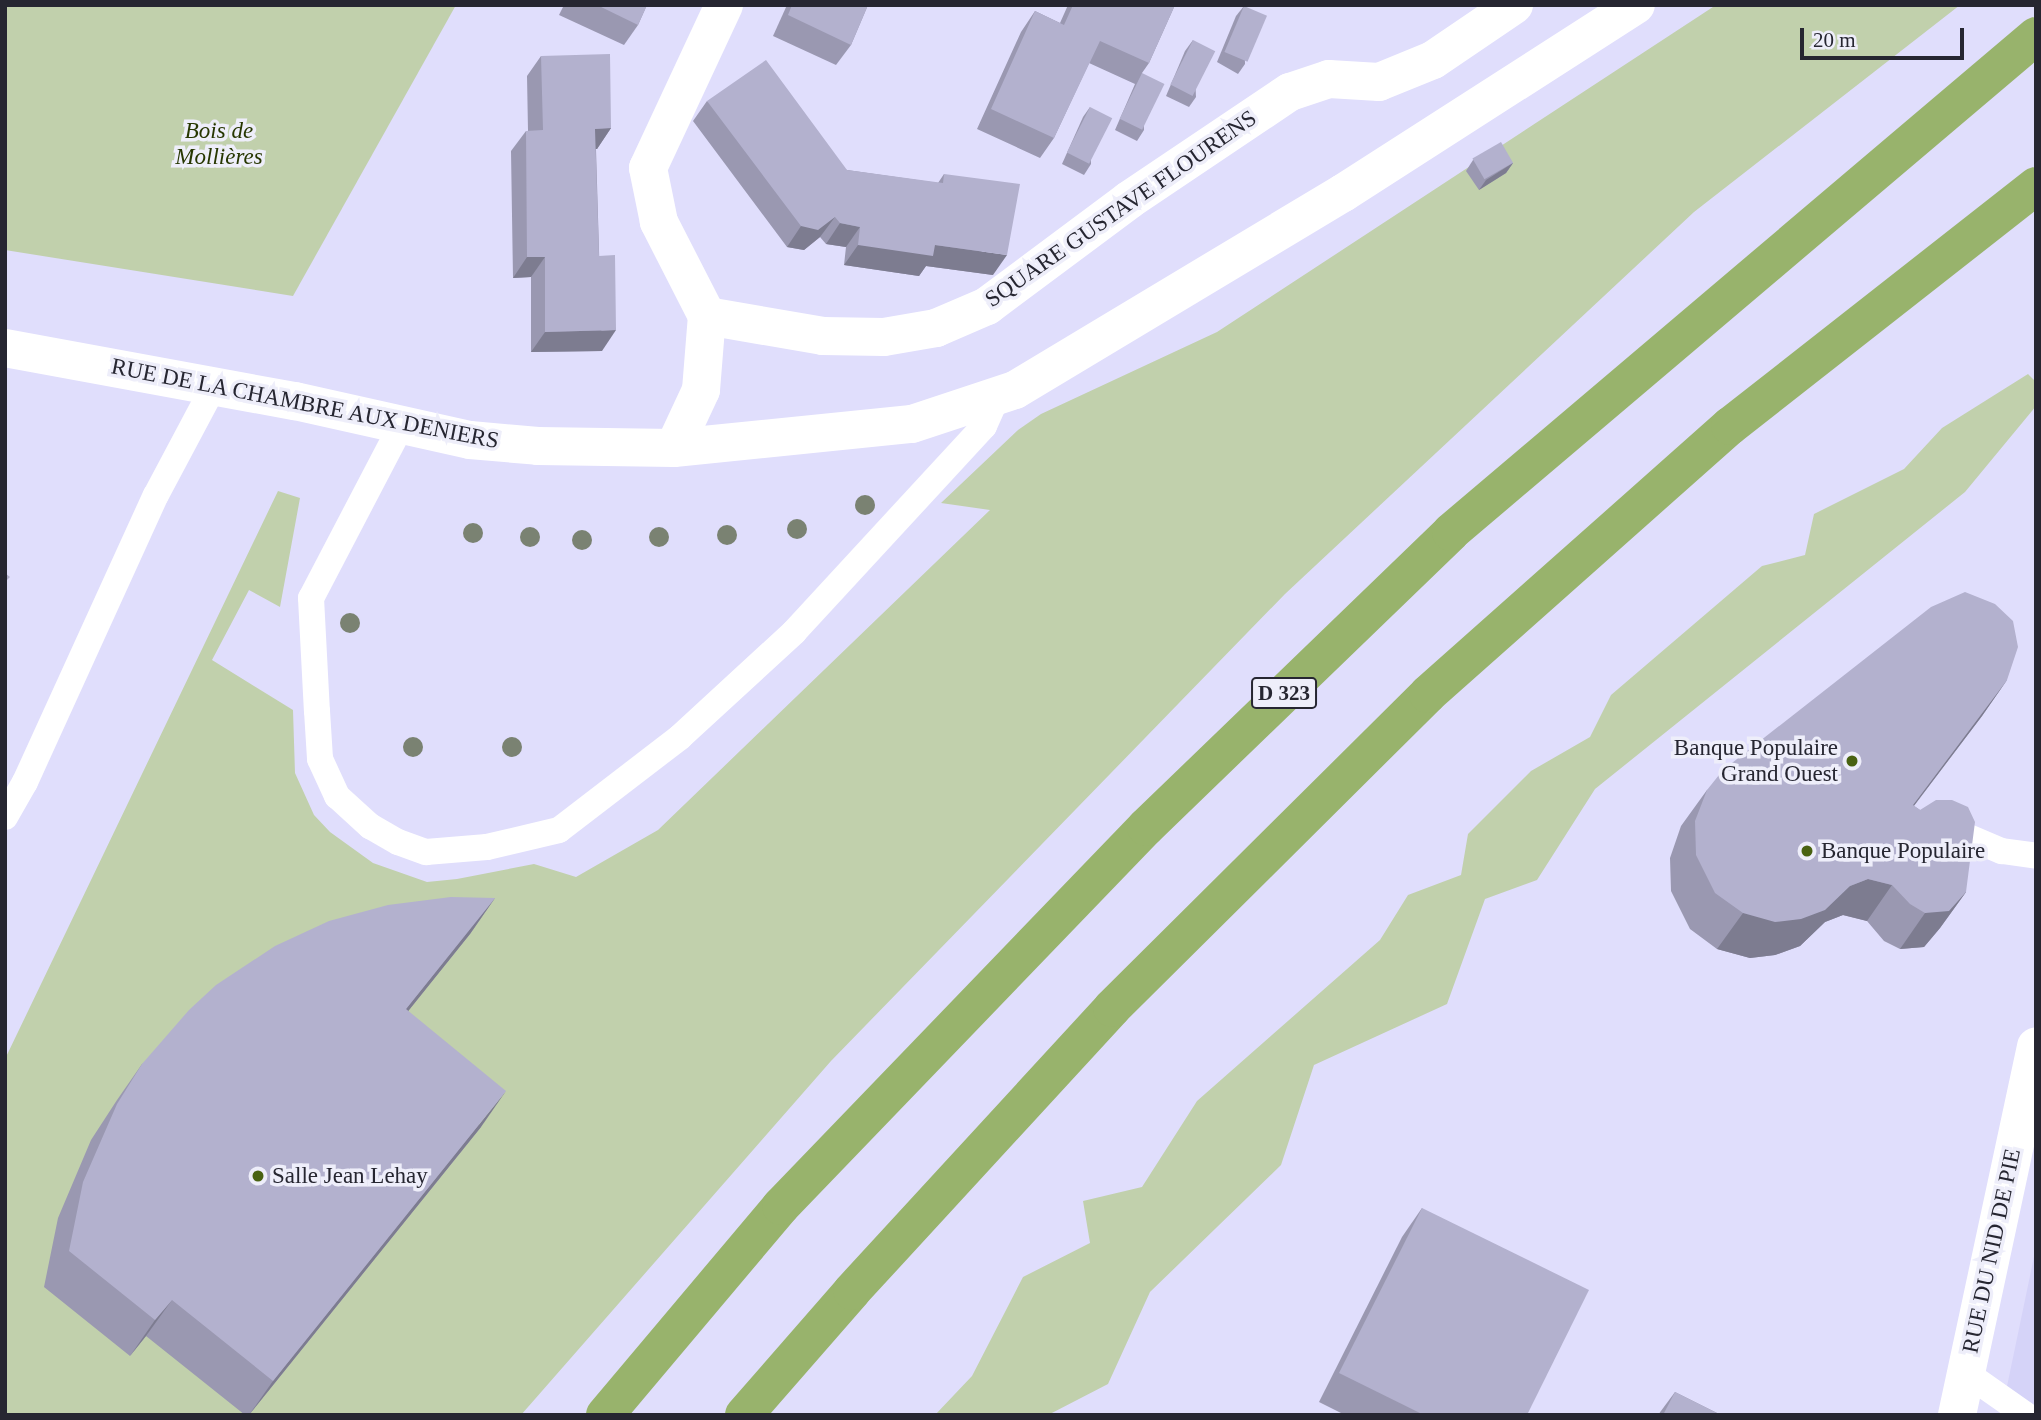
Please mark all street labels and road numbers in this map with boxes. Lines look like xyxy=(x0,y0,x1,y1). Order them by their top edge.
street label: SQUARE GUSTAVE FLOURENS xyxy=(980,105,1262,313)
street label: RUE DE LA CHAMBRE AUX DENIERS xyxy=(108,353,502,455)
road number: D 323 xyxy=(1251,676,1317,710)
street label: RUE DU NID DE PIE xyxy=(1957,1146,2027,1356)

